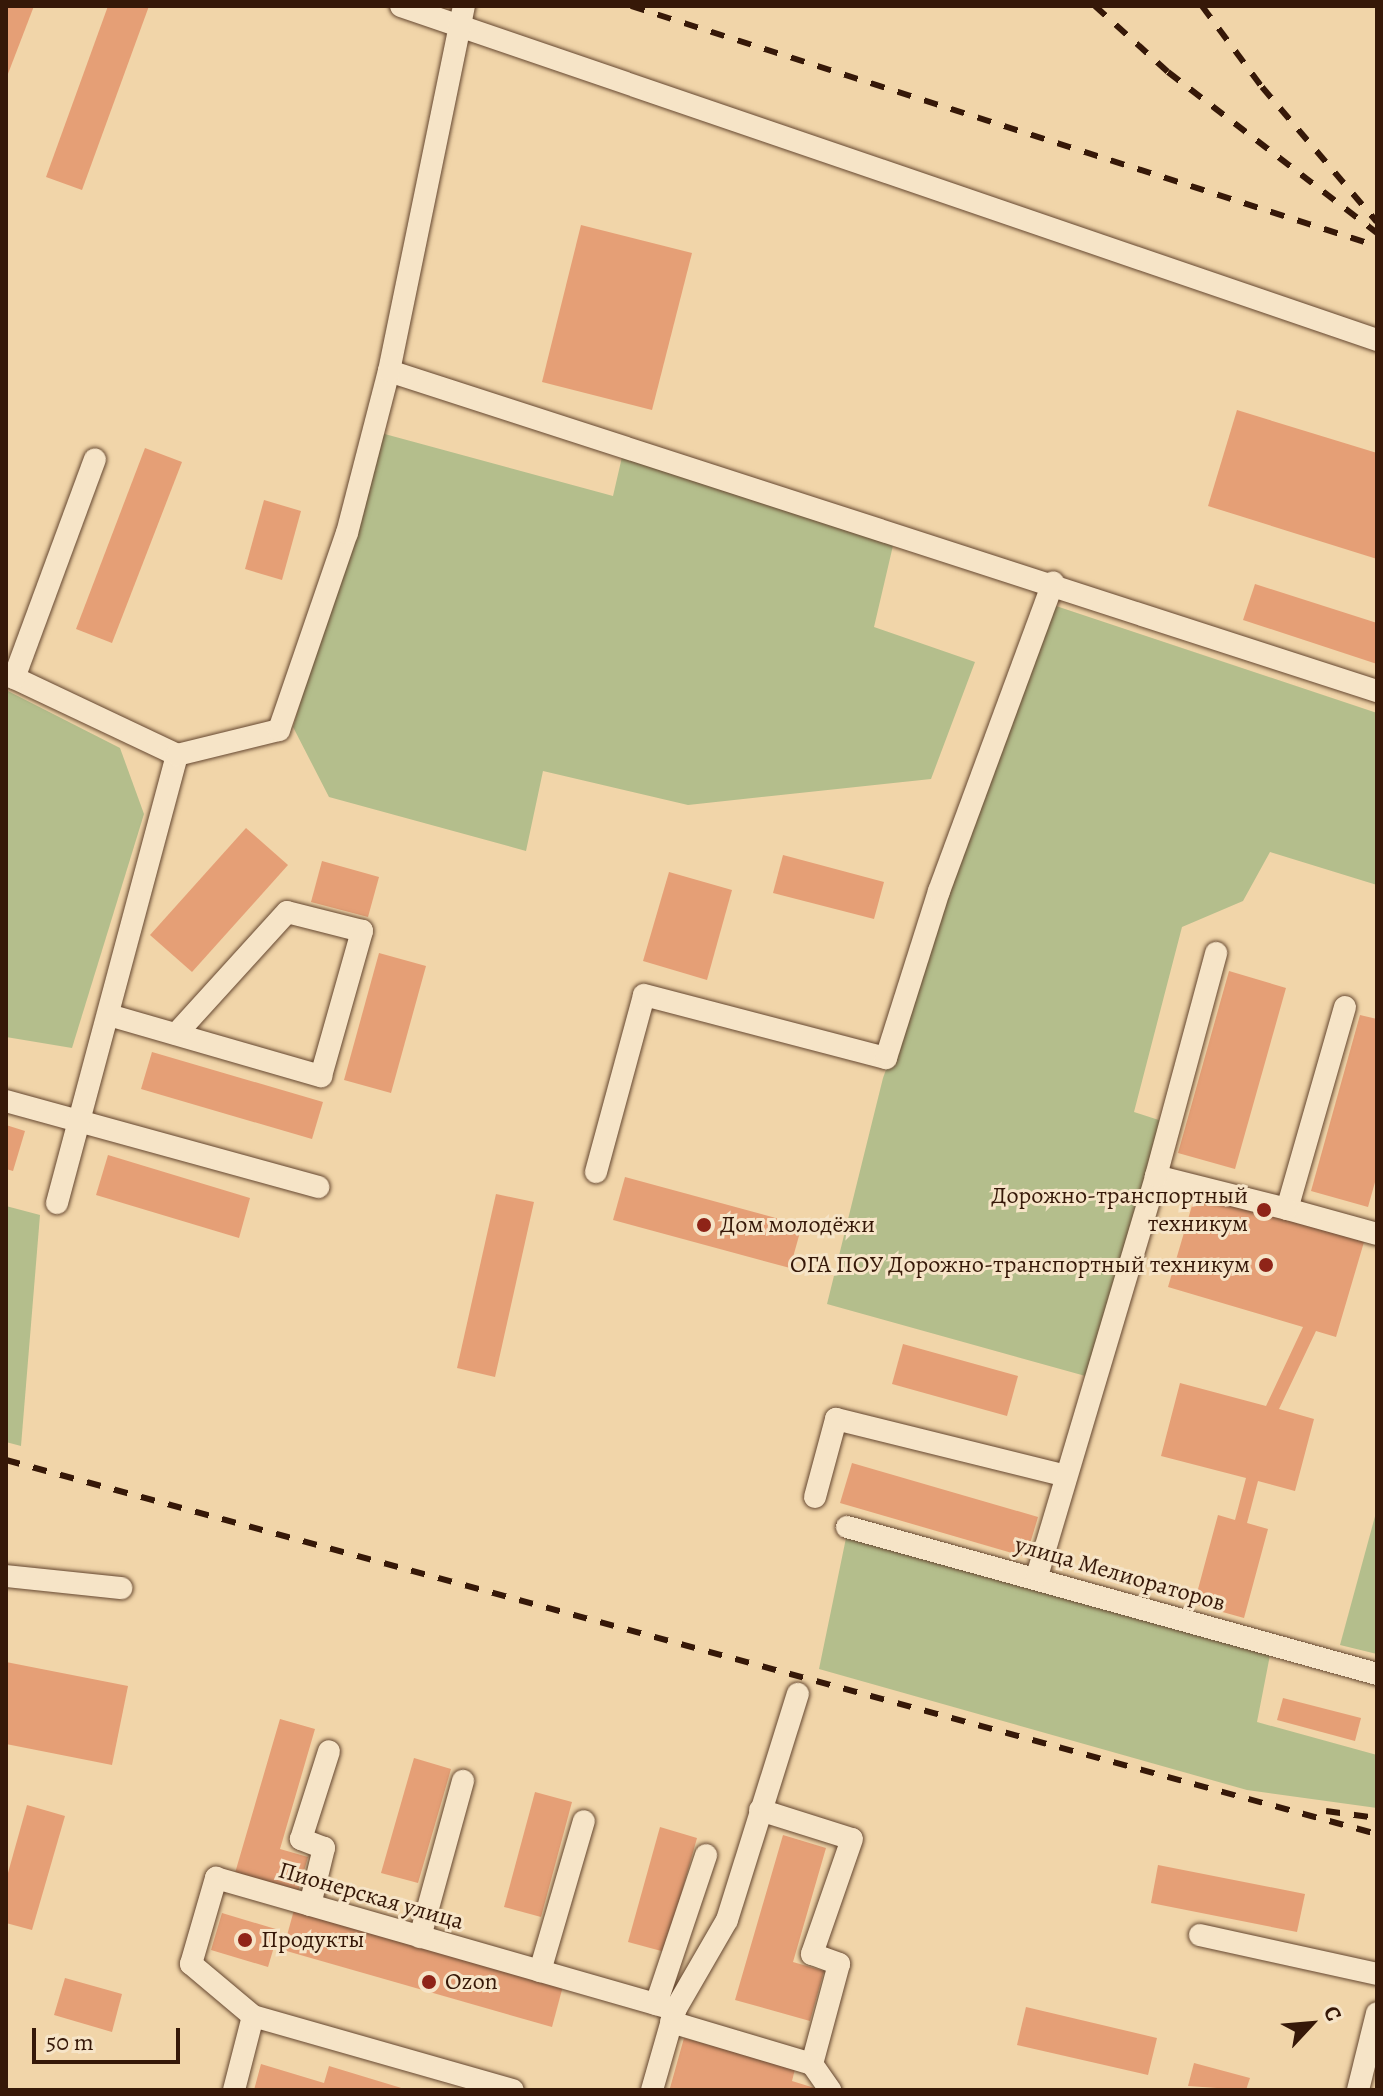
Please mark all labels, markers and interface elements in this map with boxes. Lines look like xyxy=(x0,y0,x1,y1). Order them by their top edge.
place label: Дорожно-транспортный техникум xyxy=(991,1182,1248,1238)
marker: Дорожно-транспортный техникум xyxy=(1255,1201,1273,1219)
place label: Дом молодёжи xyxy=(720,1211,875,1239)
marker: Дом молодёжи xyxy=(695,1216,713,1234)
place label: ОГА ПОУ Дорожно-транспортный техникум xyxy=(790,1251,1250,1279)
marker: ОГА ПОУ Дорожно-транспортный техникум xyxy=(1257,1256,1275,1274)
street label: улица Мелиораторов xyxy=(1011,1530,1229,1618)
street label: Пионерская улица xyxy=(275,1856,467,1936)
place label: Продукты xyxy=(261,1926,365,1954)
marker: Продукты xyxy=(236,1931,254,1949)
place label: Ozon xyxy=(445,1968,498,1996)
marker: Ozon xyxy=(420,1973,438,1991)
north arrow xyxy=(1271,1984,1351,2064)
text: С xyxy=(1316,2001,1349,2026)
scale bar xyxy=(36,2012,184,2062)
text: 50 m xyxy=(46,2026,94,2058)

